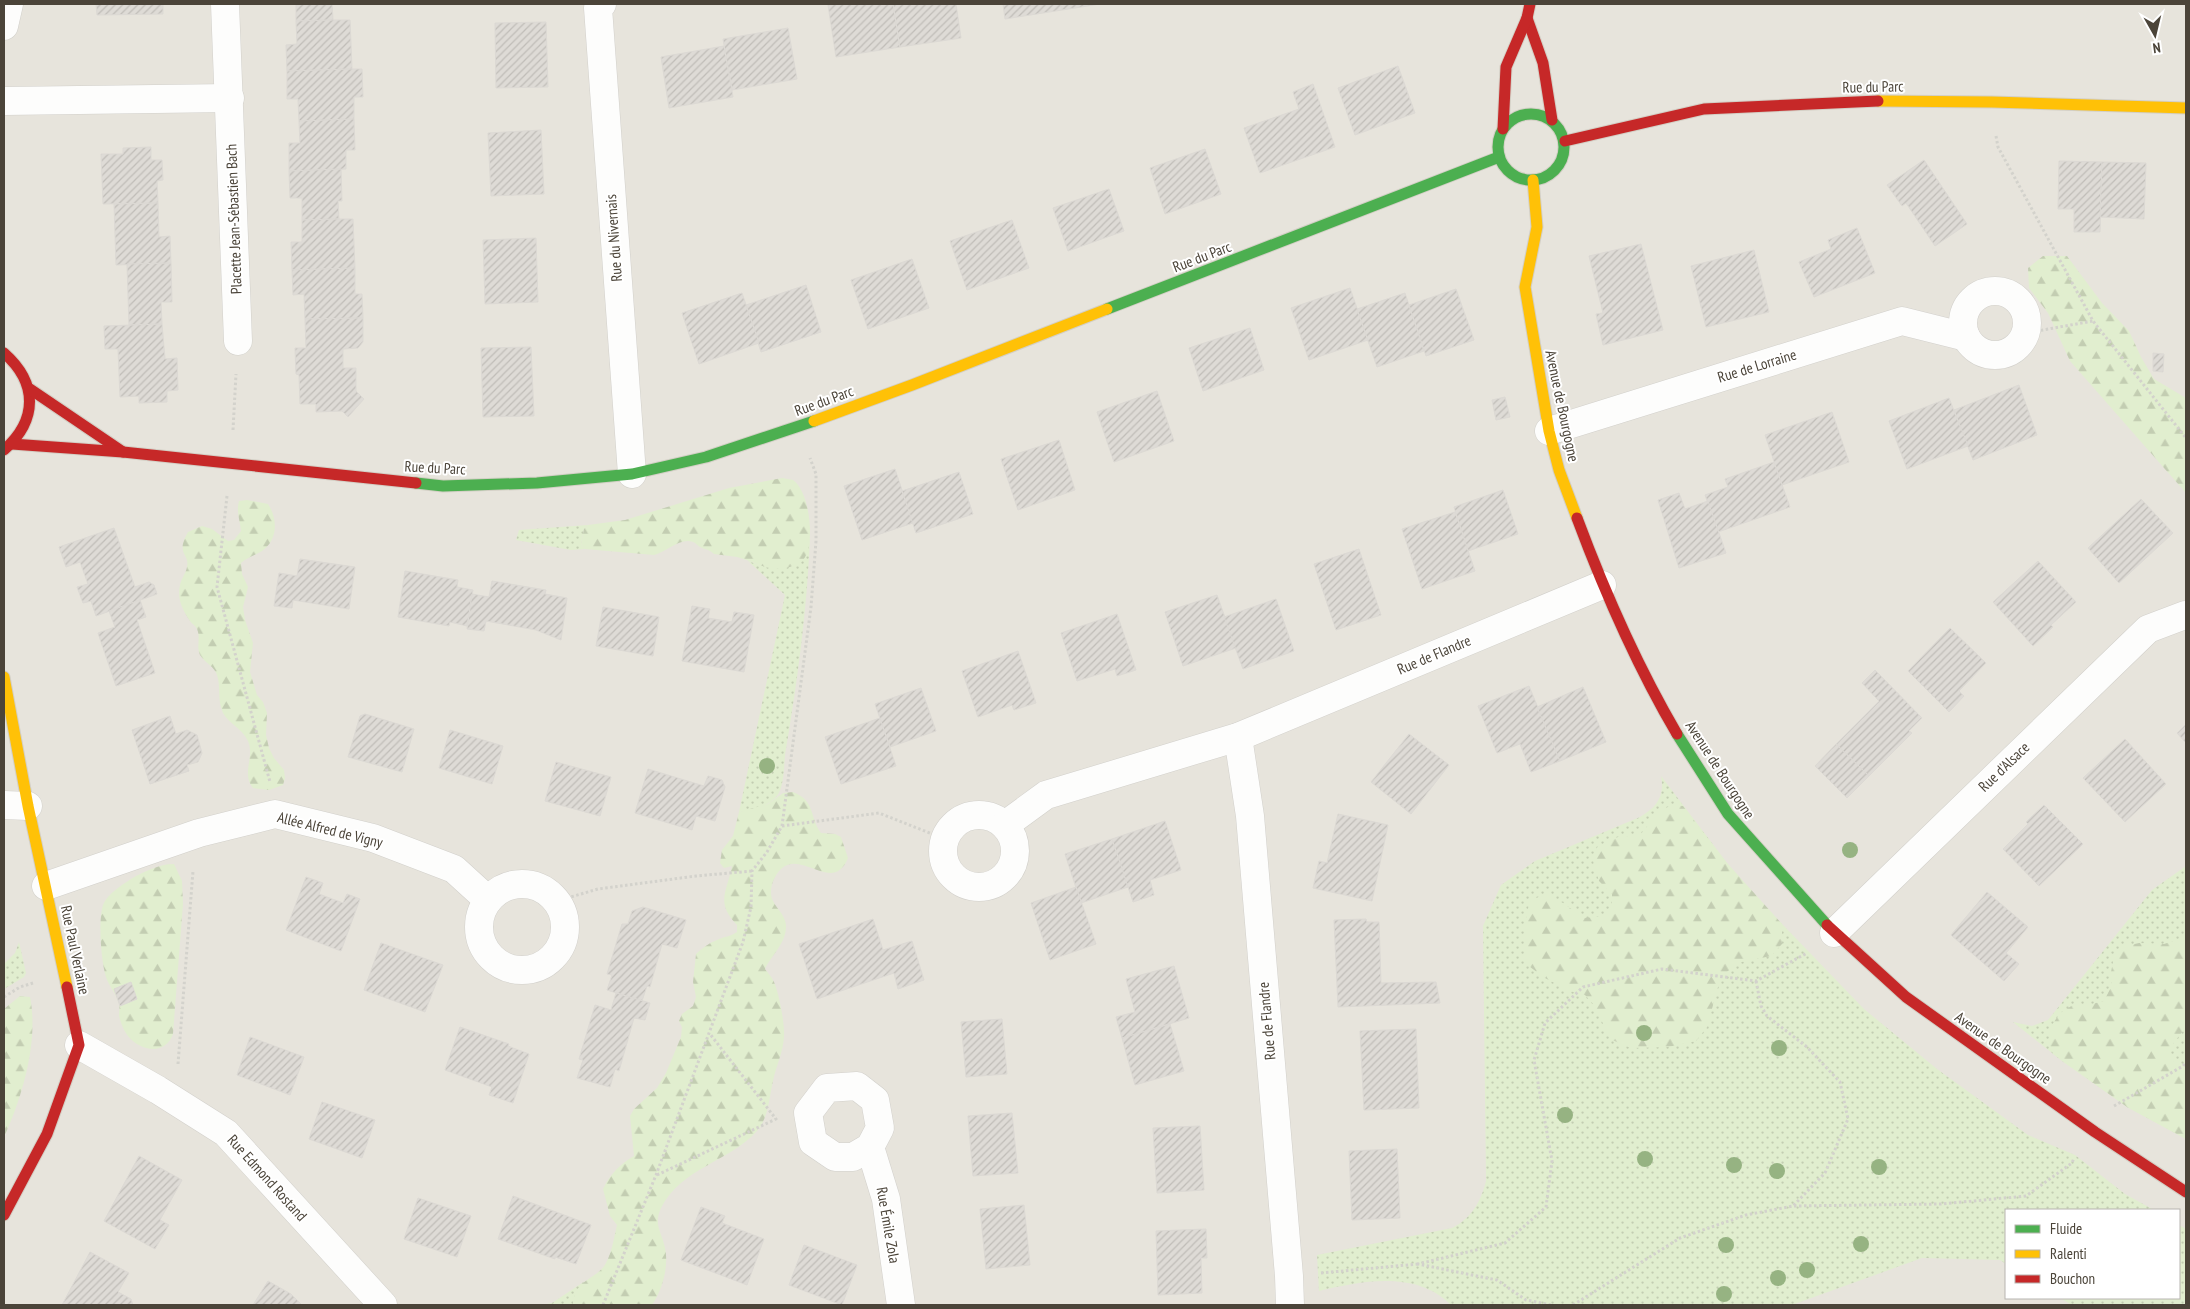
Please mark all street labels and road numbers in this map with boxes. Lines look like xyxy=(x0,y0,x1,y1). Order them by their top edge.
street label: Rue du Parc xyxy=(1842,76,1904,97)
street label: Placette Jean-Sébastien Bach xyxy=(221,144,246,294)
street label: Rue du Nivernais xyxy=(601,194,626,282)
street label: Rue du Parc xyxy=(1170,236,1234,276)
street label: Rue de Lorraine xyxy=(1715,345,1798,386)
street label: Avenue de Bourgogne xyxy=(1541,348,1584,463)
street label: Rue du Parc xyxy=(792,381,856,420)
street label: Rue du Parc xyxy=(404,456,467,479)
street label: Rue de Flandre xyxy=(1394,631,1473,679)
street label: Avenue de Bourgogne xyxy=(1682,717,1759,822)
street label: Rue d'Alsace xyxy=(1974,738,2033,796)
street label: Allée Alfred de Vigny xyxy=(275,807,385,852)
street label: Rue Paul Verlaine xyxy=(57,904,94,996)
street label: Rue de Flandre xyxy=(1254,981,1279,1061)
street label: Avenue de Bourgogne xyxy=(1951,1007,2055,1088)
street label: Rue Edmond Rostand xyxy=(224,1130,311,1225)
street label: Rue Émile Zola xyxy=(872,1185,905,1265)

